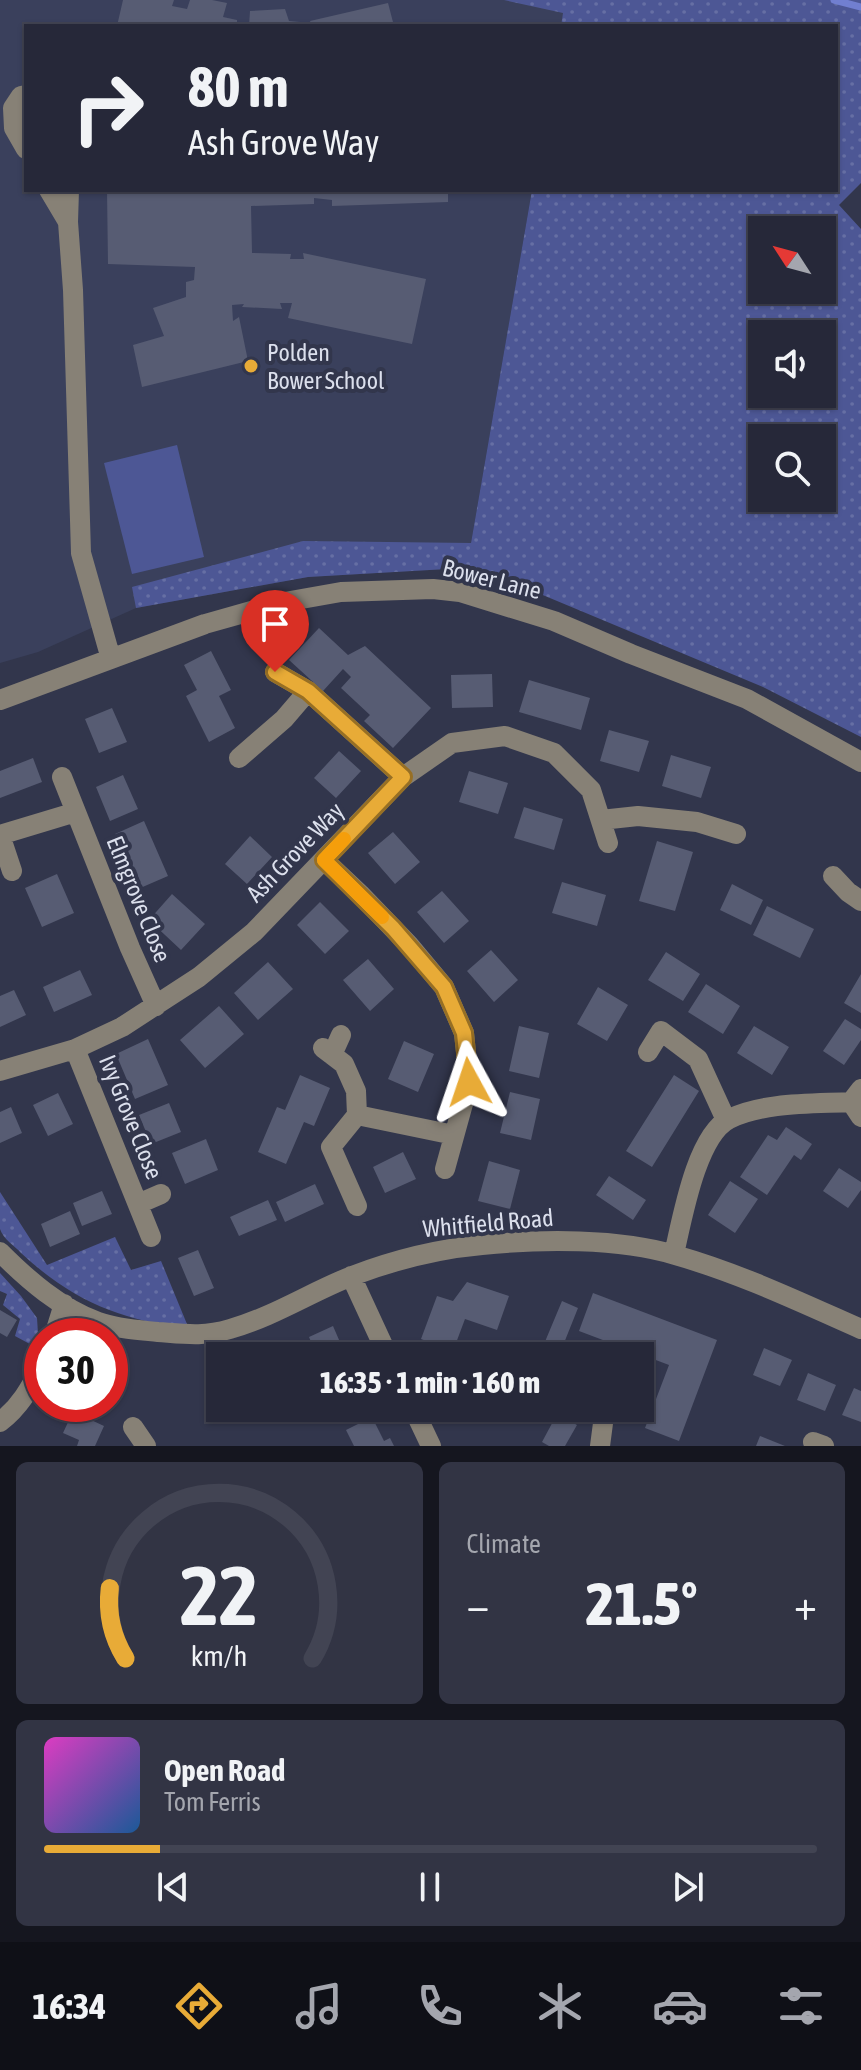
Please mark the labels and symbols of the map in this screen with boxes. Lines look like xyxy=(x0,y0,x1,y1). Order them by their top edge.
north arrow xyxy=(748,216,836,304)
place label: Polden Bower School xyxy=(267,339,385,394)
marker: Polden Bower School xyxy=(242,357,260,375)
street label: Bower Lane xyxy=(440,554,544,604)
pin xyxy=(241,590,309,672)
street label: Ash Grove Way xyxy=(241,797,349,907)
street label: Elmgrove Close xyxy=(101,832,177,966)
position arrow xyxy=(427,1040,511,1124)
street label: Ivy Grove Close xyxy=(94,1051,168,1183)
street label: Whitfield Road xyxy=(422,1204,554,1242)
speed limit sign: 30 xyxy=(24,1318,128,1422)

